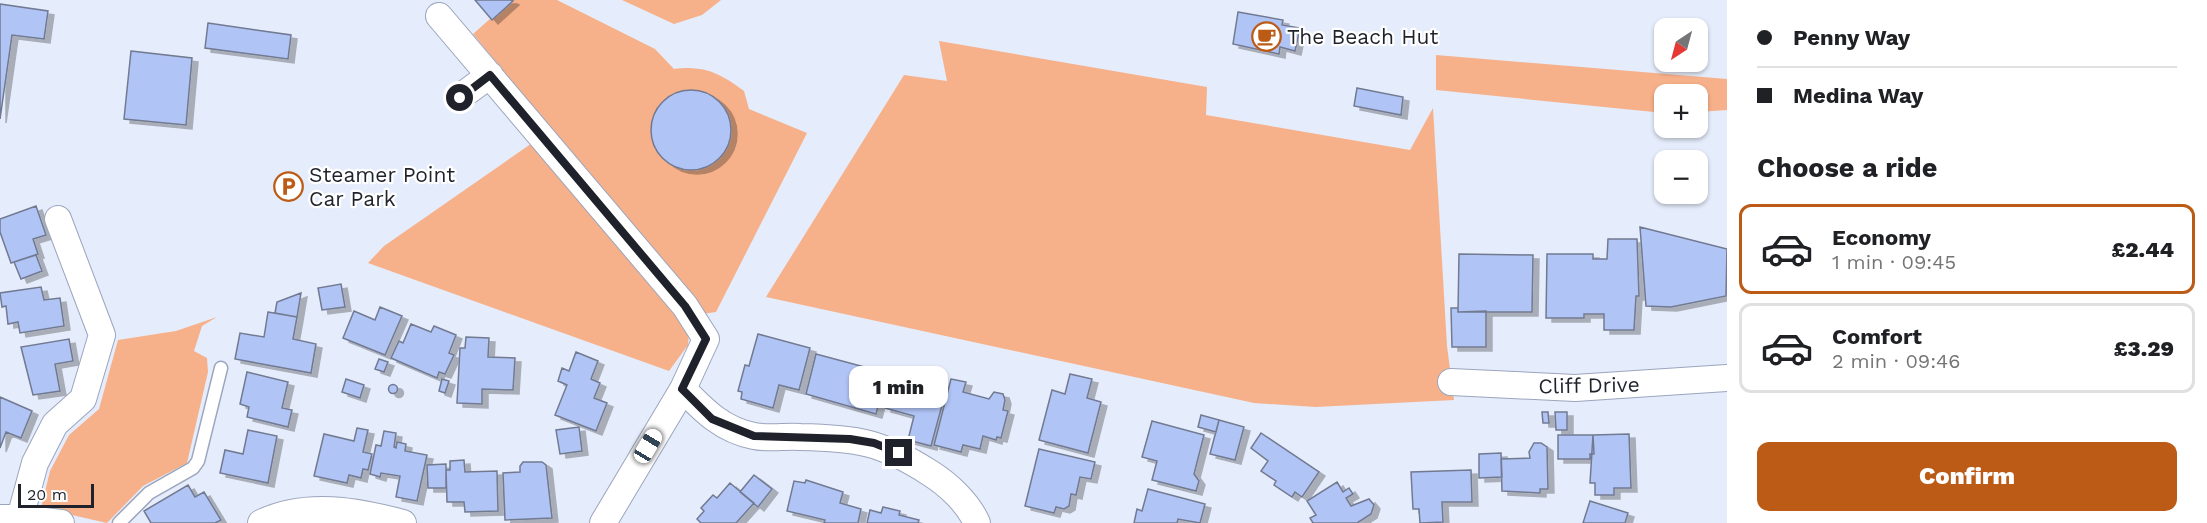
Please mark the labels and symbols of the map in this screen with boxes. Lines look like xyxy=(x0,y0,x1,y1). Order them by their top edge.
north arrow xyxy=(1654,18,1708,72)
cafe icon: The Beach Hut xyxy=(1250,20,1282,52)
place label: The Beach Hut xyxy=(1287,24,1438,49)
route start xyxy=(446,84,473,111)
place label: Steamer Point Car Park xyxy=(309,162,455,211)
parking icon: Steamer Point Car Park xyxy=(272,170,304,202)
callout: 1 min xyxy=(850,366,948,408)
street label: Cliff Drive xyxy=(1538,372,1640,398)
car xyxy=(631,426,665,466)
route end xyxy=(885,439,912,466)
scale bar xyxy=(18,481,94,508)

